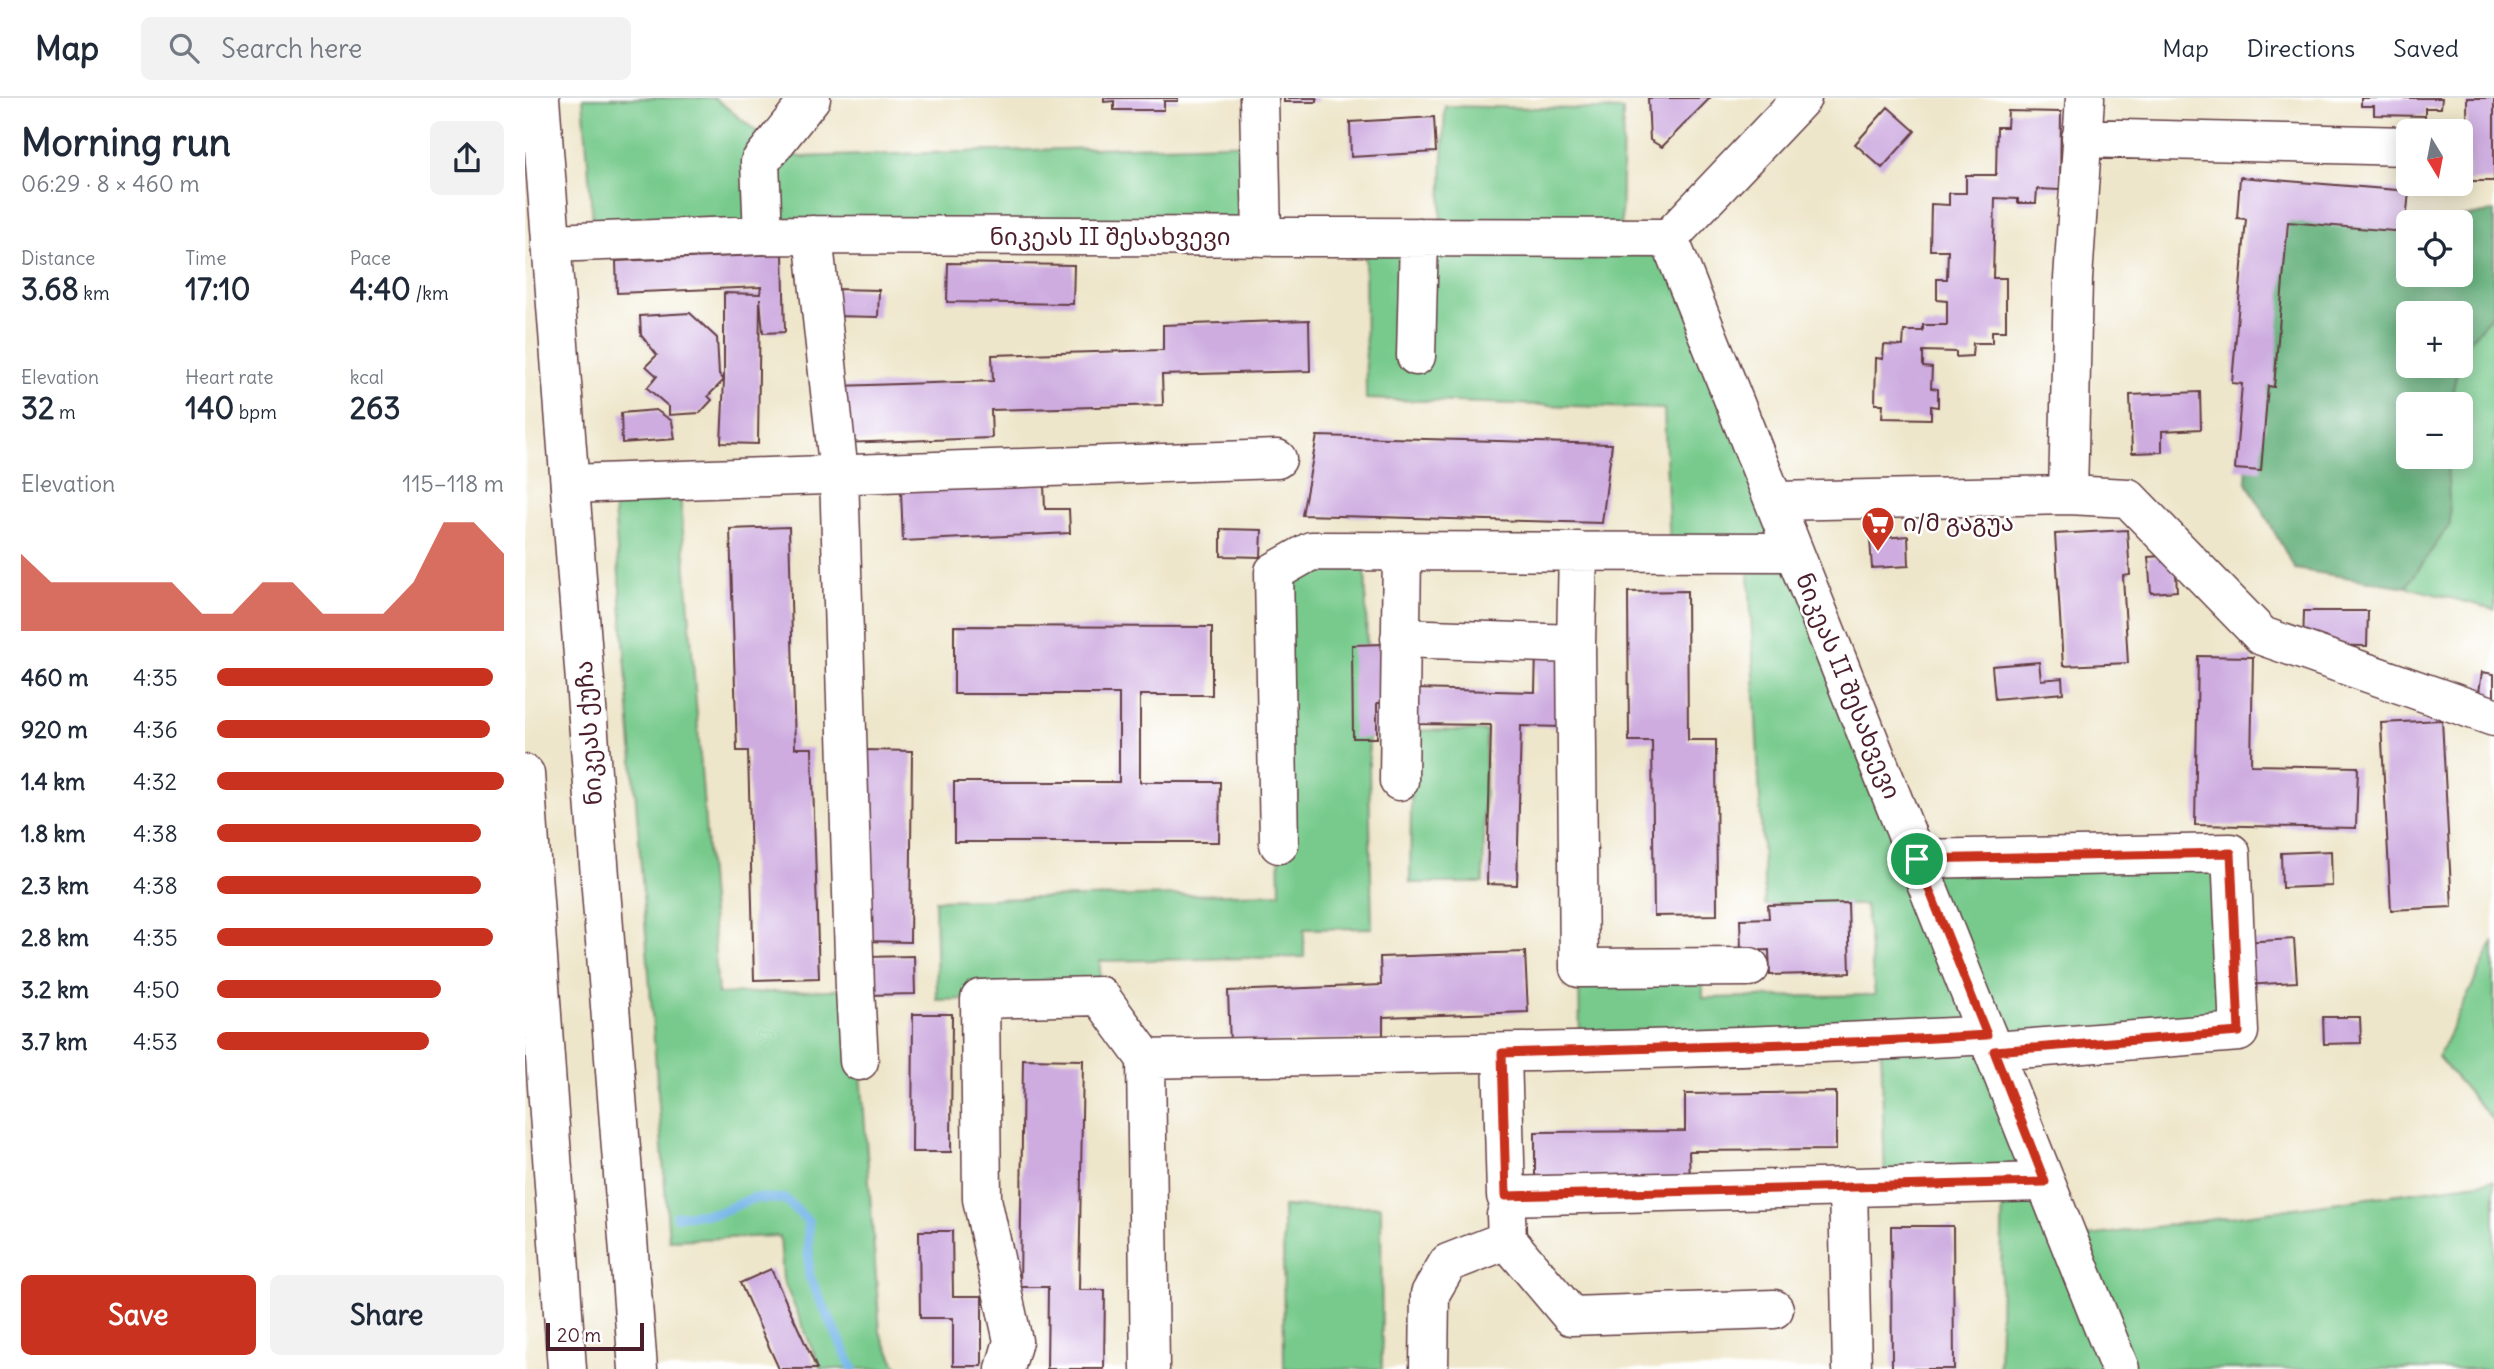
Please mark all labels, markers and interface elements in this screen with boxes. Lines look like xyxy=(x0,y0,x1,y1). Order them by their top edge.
search box xyxy=(141,17,631,80)
text: Map xyxy=(35,27,99,69)
icon: search xyxy=(165,29,203,67)
text: Search here xyxy=(221,32,362,65)
text: Map xyxy=(2162,33,2209,63)
text: Directions xyxy=(2247,33,2355,63)
text: Saved xyxy=(2393,33,2459,63)
text: Morning run xyxy=(21,119,231,166)
north arrow xyxy=(2396,119,2473,196)
map controls xyxy=(2396,119,2473,469)
button: share xyxy=(430,121,504,195)
text: 06:29 · 8 × 460 m xyxy=(21,169,200,198)
button: locate xyxy=(2396,210,2473,287)
street label: ნიკეას II შესახვევი xyxy=(989,221,1231,251)
text: Distance xyxy=(21,246,95,270)
text: Time xyxy=(185,246,226,270)
text: Pace xyxy=(350,246,391,270)
text: 3.68 xyxy=(21,270,79,308)
text: 17:10 xyxy=(185,270,250,308)
text: 4:40 xyxy=(350,270,411,308)
text: km xyxy=(79,281,110,305)
text: /km xyxy=(411,281,449,305)
button: + xyxy=(2396,301,2473,378)
text: Elevation xyxy=(21,365,99,389)
text: Heart rate xyxy=(185,365,273,389)
text: kcal xyxy=(350,365,384,389)
text: 32 xyxy=(21,389,54,427)
text: 140 xyxy=(185,389,234,427)
text: 263 xyxy=(350,389,400,427)
button: − xyxy=(2396,392,2473,469)
text: m xyxy=(54,400,76,424)
text: bpm xyxy=(234,400,277,424)
text: Elevation xyxy=(21,469,115,498)
text: 115–118 m xyxy=(402,469,504,498)
supermarket icon: ი/მ გაგუა xyxy=(1859,504,1897,553)
place label: ი/მ გაგუა xyxy=(1903,507,2014,537)
street label: ნიკეას II შესახვევი xyxy=(1790,568,1908,803)
street label: ნიკეას ქუჩა xyxy=(568,660,608,807)
text: 460 m xyxy=(21,663,88,692)
text: 4:35 xyxy=(133,663,178,692)
text: 920 m xyxy=(21,715,88,744)
text: 4:36 xyxy=(133,715,178,744)
text: 1.4 km xyxy=(21,767,85,796)
text: 4:32 xyxy=(133,767,177,796)
text: 1.8 km xyxy=(21,819,86,848)
text: 4:38 xyxy=(133,819,178,848)
pin xyxy=(1887,829,1947,889)
icon: arrive xyxy=(1898,840,1936,878)
text: 2.3 km xyxy=(21,871,89,900)
text: 4:38 xyxy=(133,871,178,900)
text: 2.8 km xyxy=(21,923,89,952)
text: 4:35 xyxy=(133,923,178,952)
text: 3.2 km xyxy=(21,975,89,1004)
text: 4:50 xyxy=(133,975,180,1004)
text: 3.7 km xyxy=(21,1027,87,1056)
text: 4:53 xyxy=(133,1027,178,1056)
button: Save xyxy=(21,1275,256,1355)
button: Share xyxy=(270,1275,504,1355)
scale bar xyxy=(546,1320,644,1352)
text: 20 m xyxy=(557,1323,601,1347)

